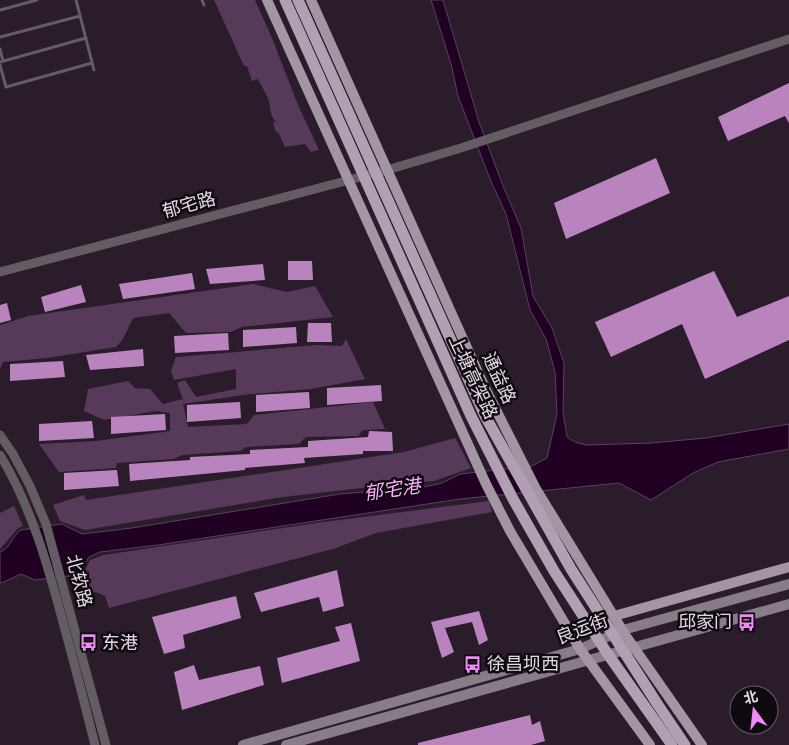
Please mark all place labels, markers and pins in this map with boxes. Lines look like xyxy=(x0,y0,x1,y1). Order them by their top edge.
place label: 邱家门 xyxy=(678,609,732,634)
bus stop icon: 邱家门 xyxy=(736,612,756,632)
place label: 东港 xyxy=(102,630,138,655)
bus stop icon: 东港 xyxy=(78,633,98,653)
place label: 徐昌坝西 xyxy=(487,651,559,676)
bus stop icon: 徐昌坝西 xyxy=(463,654,483,674)

